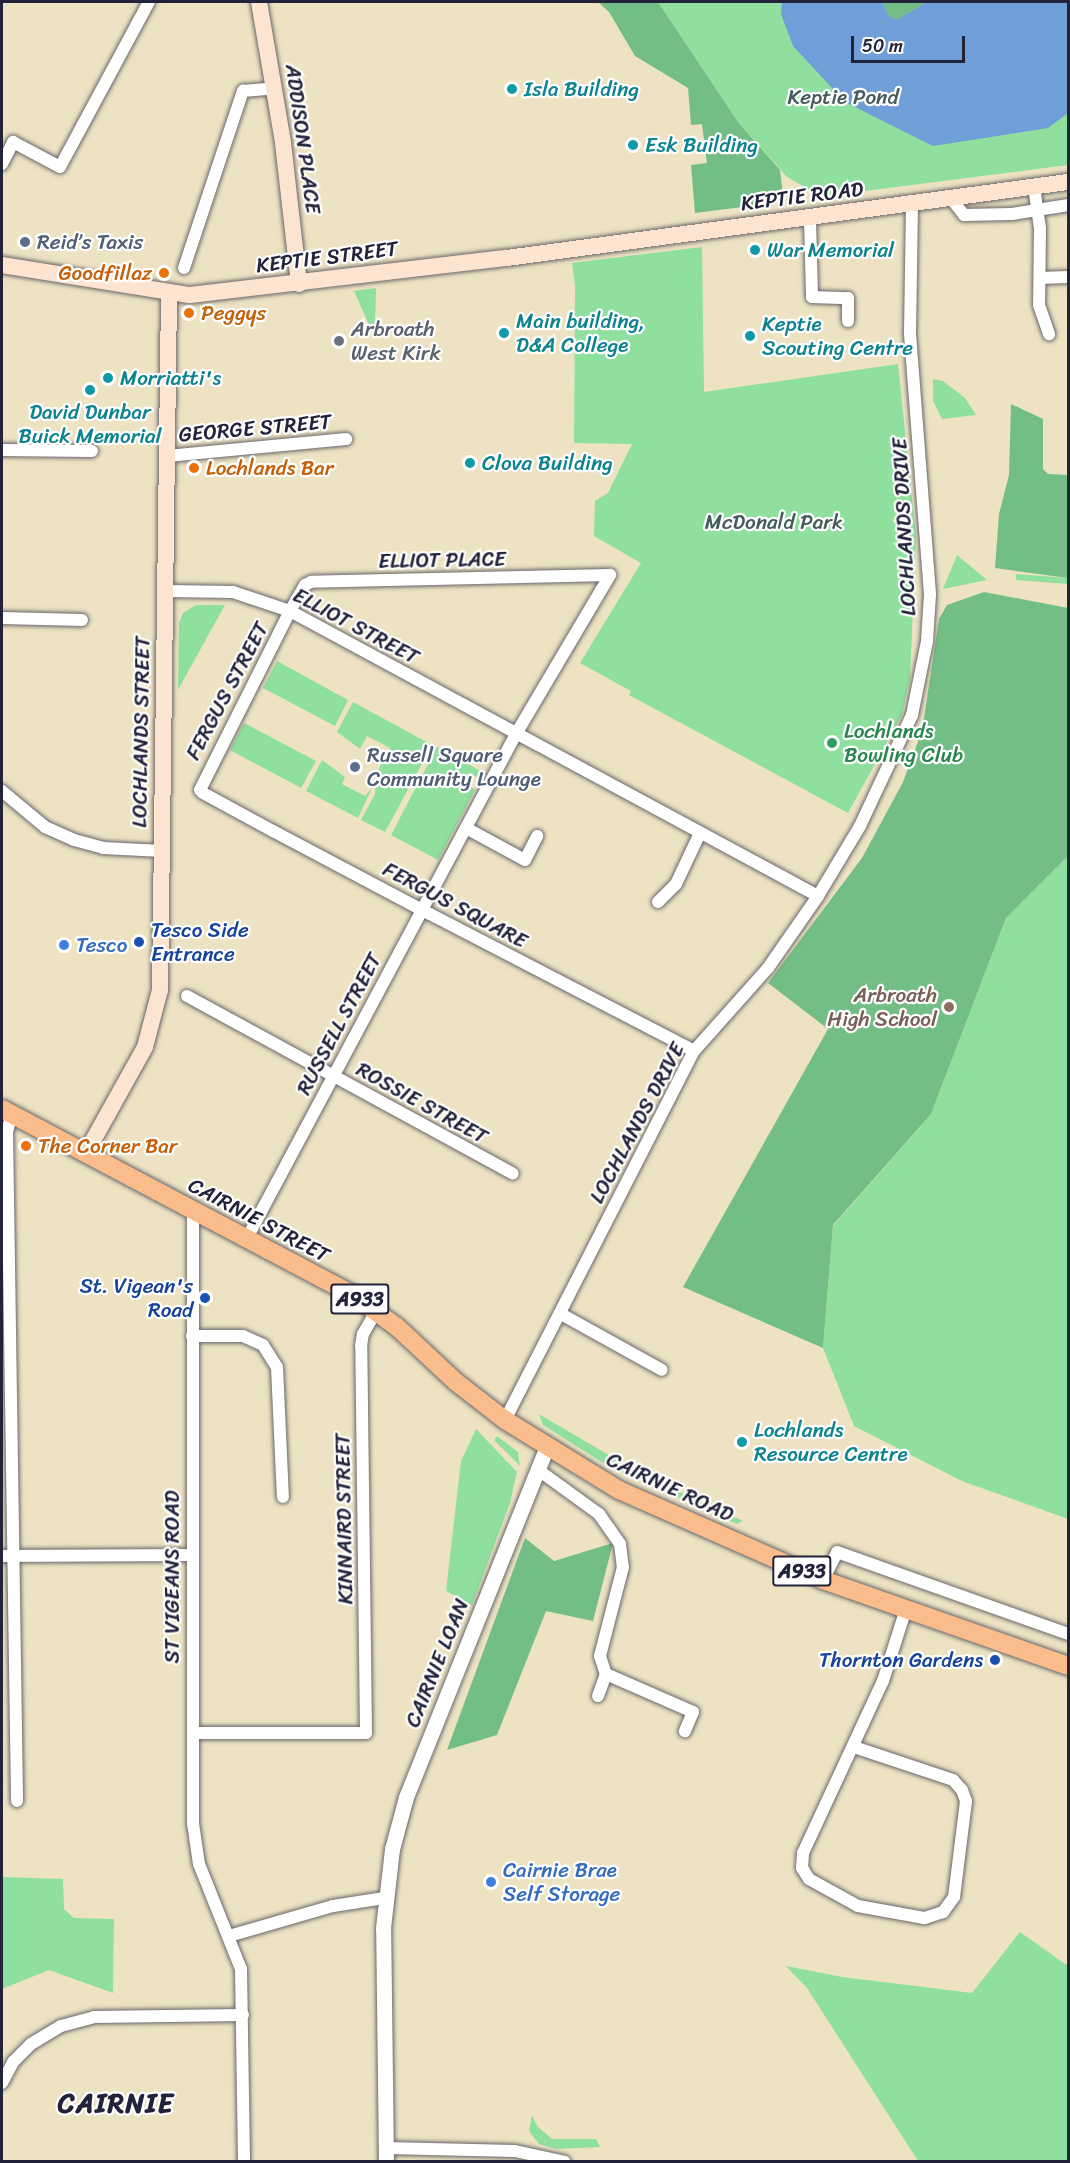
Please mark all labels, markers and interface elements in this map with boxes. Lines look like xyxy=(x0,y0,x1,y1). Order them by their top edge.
scale bar xyxy=(854,24,968,62)
text: 50 m xyxy=(862,30,903,62)
street label: ADDISON PLACE xyxy=(280,63,326,215)
place label: Isla Building xyxy=(524,76,639,102)
marker: Isla Building xyxy=(505,82,519,96)
park label: Keptie Pond xyxy=(787,84,899,110)
place label: Esk Building xyxy=(645,132,758,158)
marker: Esk Building xyxy=(626,138,640,152)
street label: KEPTIE ROAD xyxy=(739,176,865,216)
place label: Reid’s Taxis xyxy=(37,229,143,255)
marker: Reid’s Taxis xyxy=(18,235,32,249)
street label: KEPTIE STREET xyxy=(255,236,399,278)
place label: War Memorial xyxy=(767,237,893,263)
marker: War Memorial xyxy=(748,243,762,257)
place label: Goodfillaz xyxy=(58,260,152,286)
marker: Goodfillaz xyxy=(157,266,171,280)
place label: Peggys xyxy=(201,300,266,326)
marker: Peggys xyxy=(182,306,196,320)
place label: Main building, D&A College xyxy=(516,308,645,358)
place label: Keptie Scouting Centre xyxy=(762,311,914,361)
place label: Arbroath West Kirk xyxy=(351,316,441,366)
marker: Main building, D&A College xyxy=(497,326,511,340)
marker: Keptie Scouting Centre xyxy=(743,329,757,343)
marker: Arbroath West Kirk xyxy=(332,334,346,348)
place label: Morriatti's xyxy=(120,365,221,391)
marker: Morriatti's xyxy=(101,371,115,385)
marker: David Dunbar Buick Memorial xyxy=(83,383,97,397)
place label: David Dunbar Buick Memorial xyxy=(18,399,162,449)
street label: GEORGE STREET xyxy=(178,409,332,447)
street label: LOCHLANDS DRIVE xyxy=(887,437,921,617)
place label: Clova Building xyxy=(482,450,613,476)
place label: Lochlands Bar xyxy=(206,455,333,481)
marker: Clova Building xyxy=(463,456,477,470)
marker: Lochlands Bar xyxy=(187,461,201,475)
park label: McDonald Park xyxy=(705,509,843,535)
street label: ELLIOT PLACE xyxy=(378,546,506,574)
street label: ELLIOT STREET xyxy=(289,582,423,670)
street label: FERGUS STREET xyxy=(180,617,274,765)
street label: LOCHLANDS STREET xyxy=(127,636,155,828)
place label: Lochlands Bowling Club xyxy=(844,718,963,768)
marker: Lochlands Bowling Club xyxy=(825,736,839,750)
place label: Russell Square Community Lounge xyxy=(367,742,541,792)
marker: Russell Square Community Lounge xyxy=(348,760,362,774)
street label: FERGUS SQUARE xyxy=(379,857,531,953)
place label: Tesco Side Entrance xyxy=(151,917,249,967)
place label: Tesco xyxy=(76,932,127,958)
marker: Tesco Side Entrance xyxy=(132,935,146,949)
marker: Tesco xyxy=(57,938,71,952)
street label: RUSSELL STREET xyxy=(290,948,388,1100)
place label: Arbroath High School xyxy=(827,982,937,1032)
marker: Arbroath High School xyxy=(942,1000,956,1014)
street label: LOCHLANDS DRIVE xyxy=(584,1038,690,1208)
street label: ROSSIE STREET xyxy=(352,1057,492,1149)
place label: The Corner Bar xyxy=(38,1133,178,1159)
marker: The Corner Bar xyxy=(19,1139,33,1153)
street label: CAIRNIE STREET xyxy=(184,1172,334,1268)
place label: St. Vigean's Road xyxy=(81,1273,193,1323)
road number: A933 xyxy=(330,1282,390,1316)
marker: St. Vigean's Road xyxy=(198,1291,212,1305)
place label: Lochlands Resource Centre xyxy=(754,1417,908,1467)
street label: KINNAIRD STREET xyxy=(330,1432,358,1606)
marker: Lochlands Resource Centre xyxy=(735,1435,749,1449)
street label: CAIRNIE ROAD xyxy=(603,1447,737,1527)
street label: ST VIGEANS ROAD xyxy=(159,1490,185,1664)
road number: A933 xyxy=(772,1554,832,1588)
street label: CAIRNIE LOAN xyxy=(400,1595,474,1731)
place label: Thornton Gardens xyxy=(818,1647,983,1673)
marker: Thornton Gardens xyxy=(988,1653,1002,1667)
place label: Cairnie Brae Self Storage xyxy=(503,1857,620,1907)
marker: Cairnie Brae Self Storage xyxy=(484,1875,498,1889)
district label: CAIRNIE xyxy=(60,2088,172,2120)

